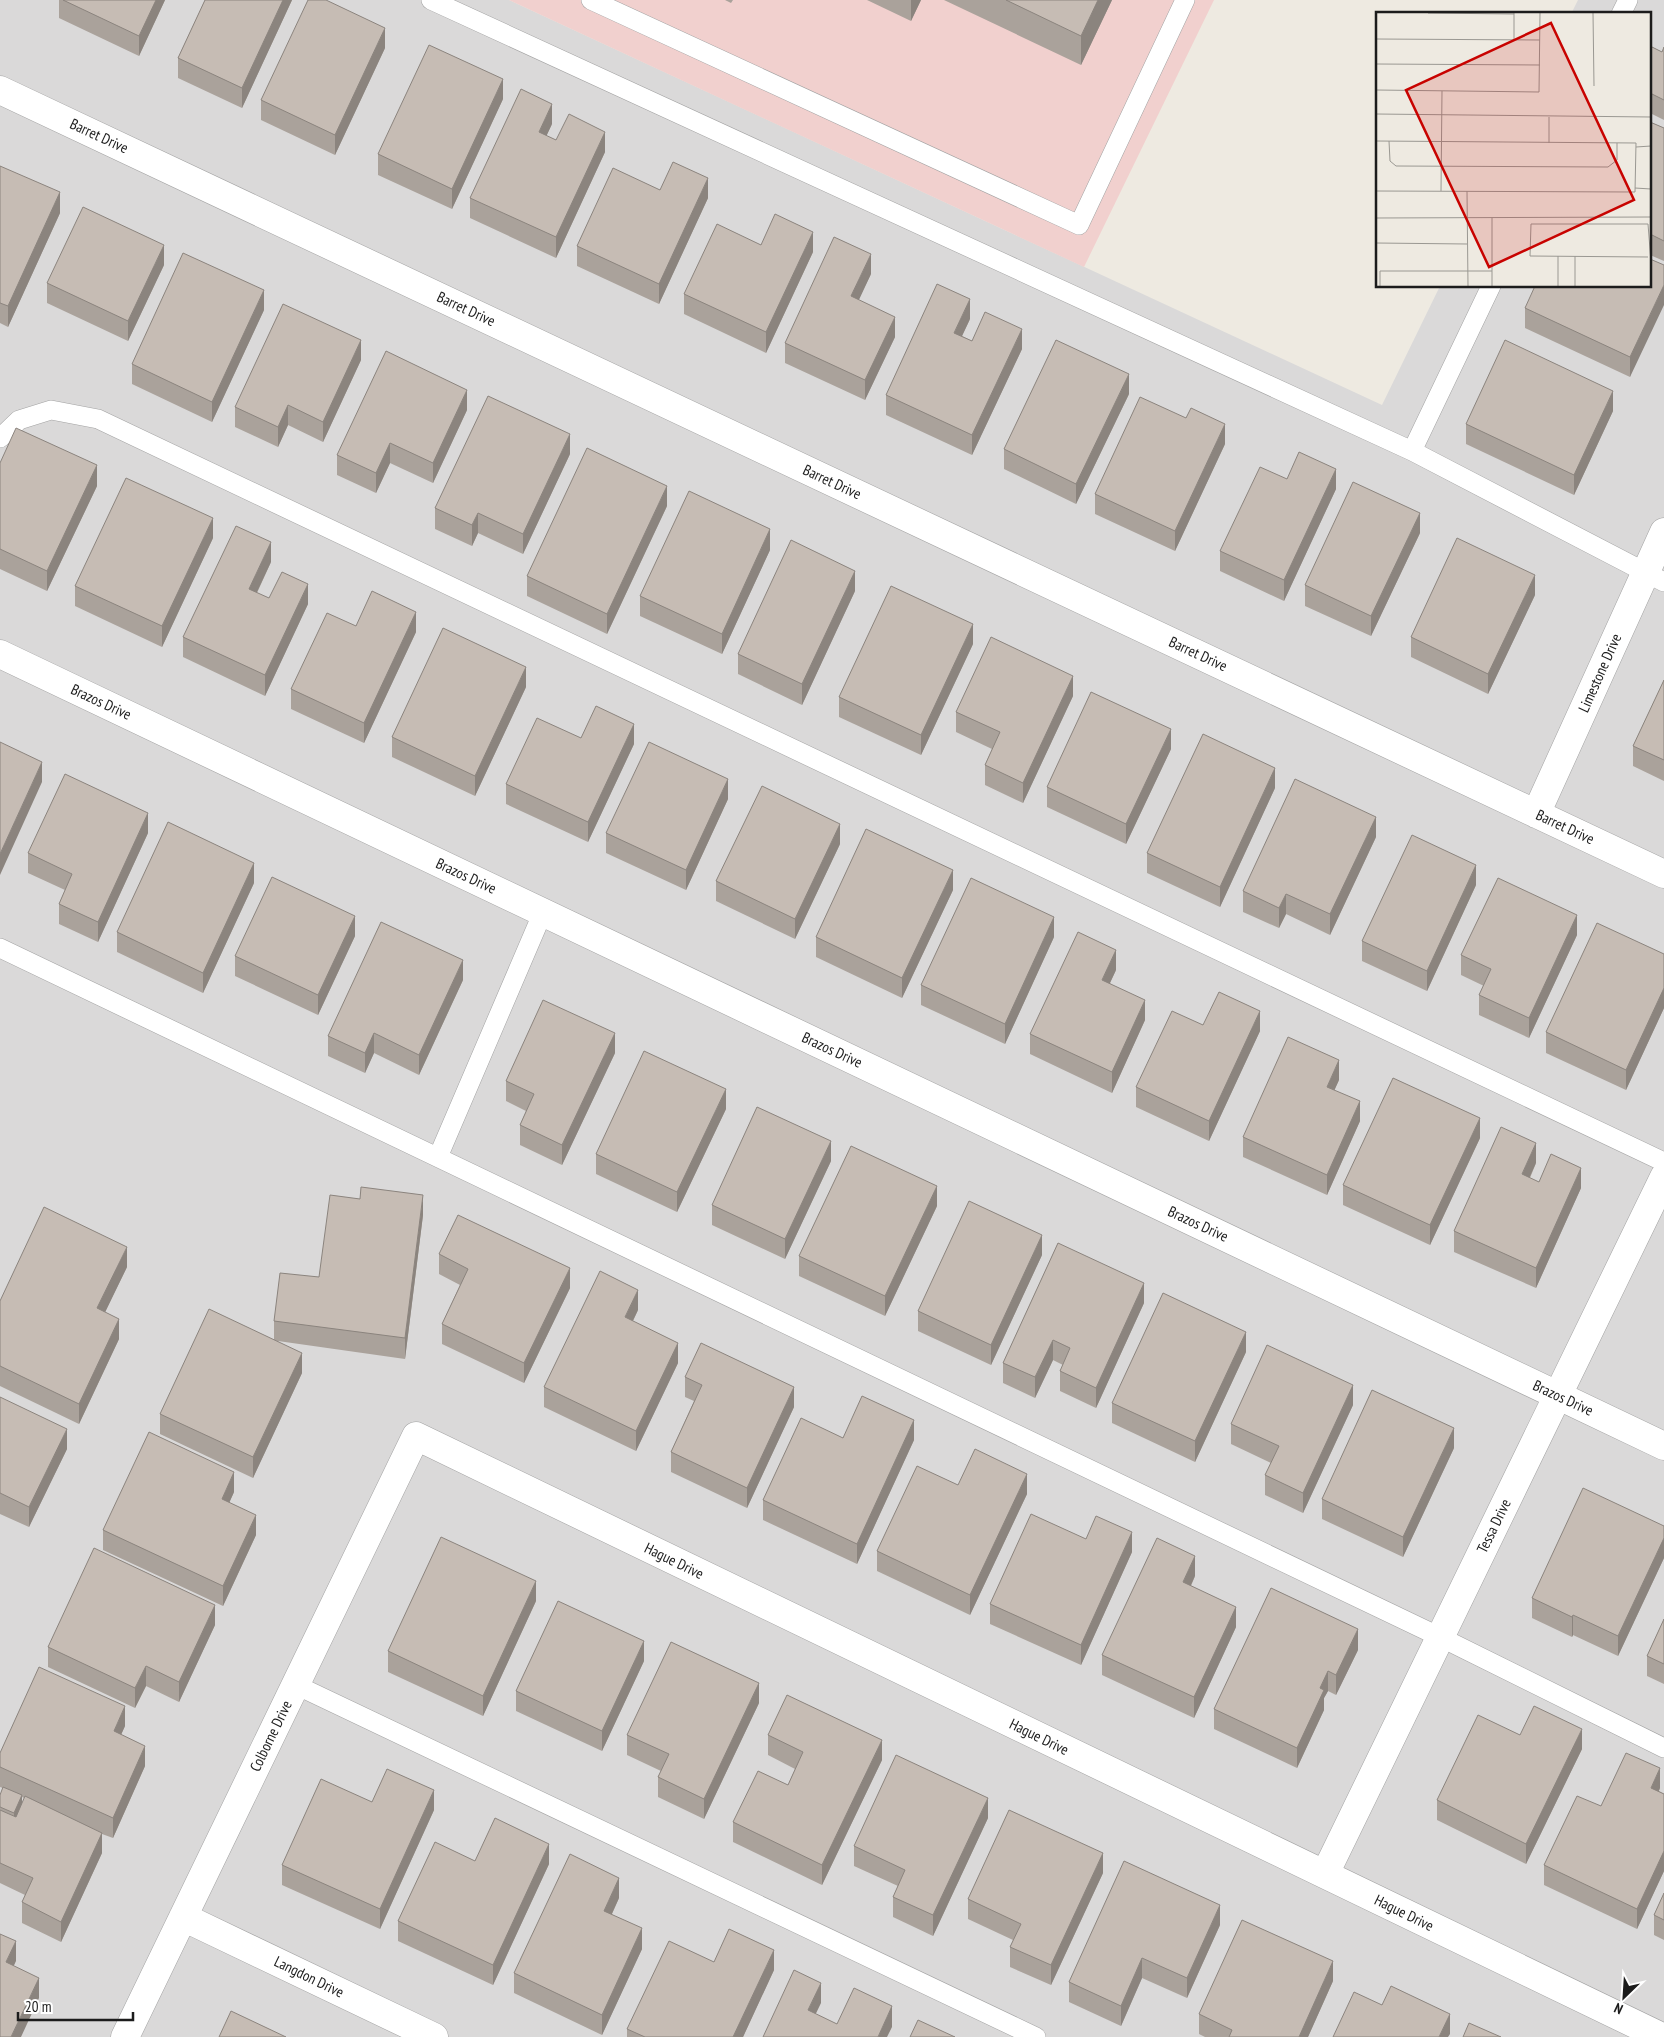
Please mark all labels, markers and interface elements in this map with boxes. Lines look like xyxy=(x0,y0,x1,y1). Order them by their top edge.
inset map xyxy=(1376,12,1652,288)
street label: Barret Drive xyxy=(67,114,131,157)
street label: Barret Drive xyxy=(434,287,498,330)
street label: Barret Drive xyxy=(800,460,864,503)
street label: Limestone Drive xyxy=(1574,630,1625,715)
street label: Barret Drive xyxy=(1166,632,1230,675)
street label: Brazos Drive xyxy=(68,679,134,724)
street label: Barret Drive xyxy=(1533,805,1597,848)
street label: Brazos Drive xyxy=(433,853,499,898)
street label: Brazos Drive xyxy=(799,1027,865,1072)
street label: Brazos Drive xyxy=(1165,1201,1231,1246)
street label: Brazos Drive xyxy=(1530,1375,1596,1420)
street label: Tessa Drive xyxy=(1472,1496,1515,1556)
street label: Hague Drive xyxy=(641,1538,707,1583)
street label: Colborne Drive xyxy=(245,1697,296,1774)
street label: Hague Drive xyxy=(1006,1714,1072,1759)
street label: Hague Drive xyxy=(1371,1890,1437,1935)
street label: Langdon Drive xyxy=(271,1952,347,2002)
north arrow xyxy=(1599,1972,1649,2022)
scale bar xyxy=(18,1990,132,2022)
text: 20 m xyxy=(25,1997,51,2016)
text: N xyxy=(1611,1999,1626,2019)

